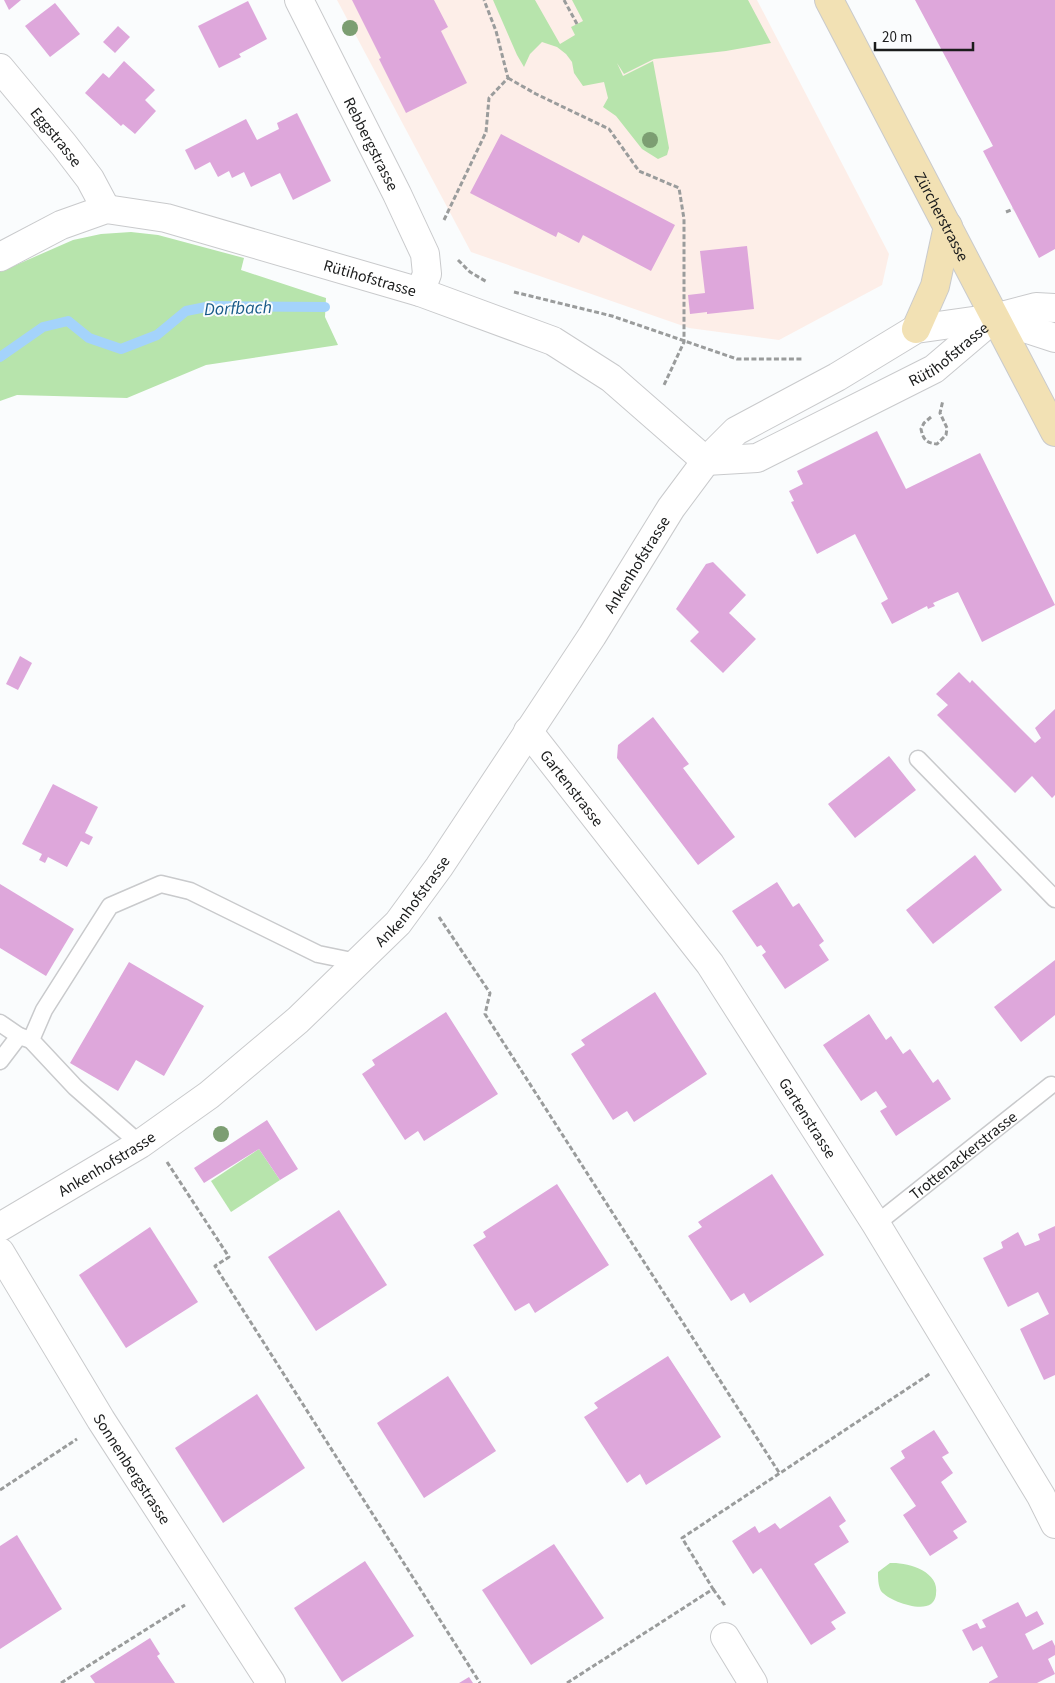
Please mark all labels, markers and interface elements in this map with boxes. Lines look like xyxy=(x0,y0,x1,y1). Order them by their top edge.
scale bar xyxy=(875,20,972,52)
text: 20 m xyxy=(882,27,912,48)
street label: Rebbergstrasse xyxy=(338,93,404,195)
street label: Eggstrasse xyxy=(25,103,87,172)
street label: Zürcherstrasse xyxy=(909,168,974,265)
street label: Rütihofstrasse xyxy=(321,255,419,302)
water label: Dorfbach xyxy=(204,295,272,322)
street label: Rütihofstrasse xyxy=(905,317,994,392)
street label: Ankenhofstrasse xyxy=(599,512,676,617)
street label: Gartenstrasse xyxy=(535,745,609,831)
street label: Ankenhofstrasse xyxy=(370,852,455,952)
street label: Gartenstrasse xyxy=(773,1074,841,1163)
street label: Trottenackerstrasse xyxy=(905,1106,1022,1205)
street label: Ankenhofstrasse xyxy=(54,1126,160,1202)
street label: Sonnenbergstrasse xyxy=(88,1410,176,1529)

